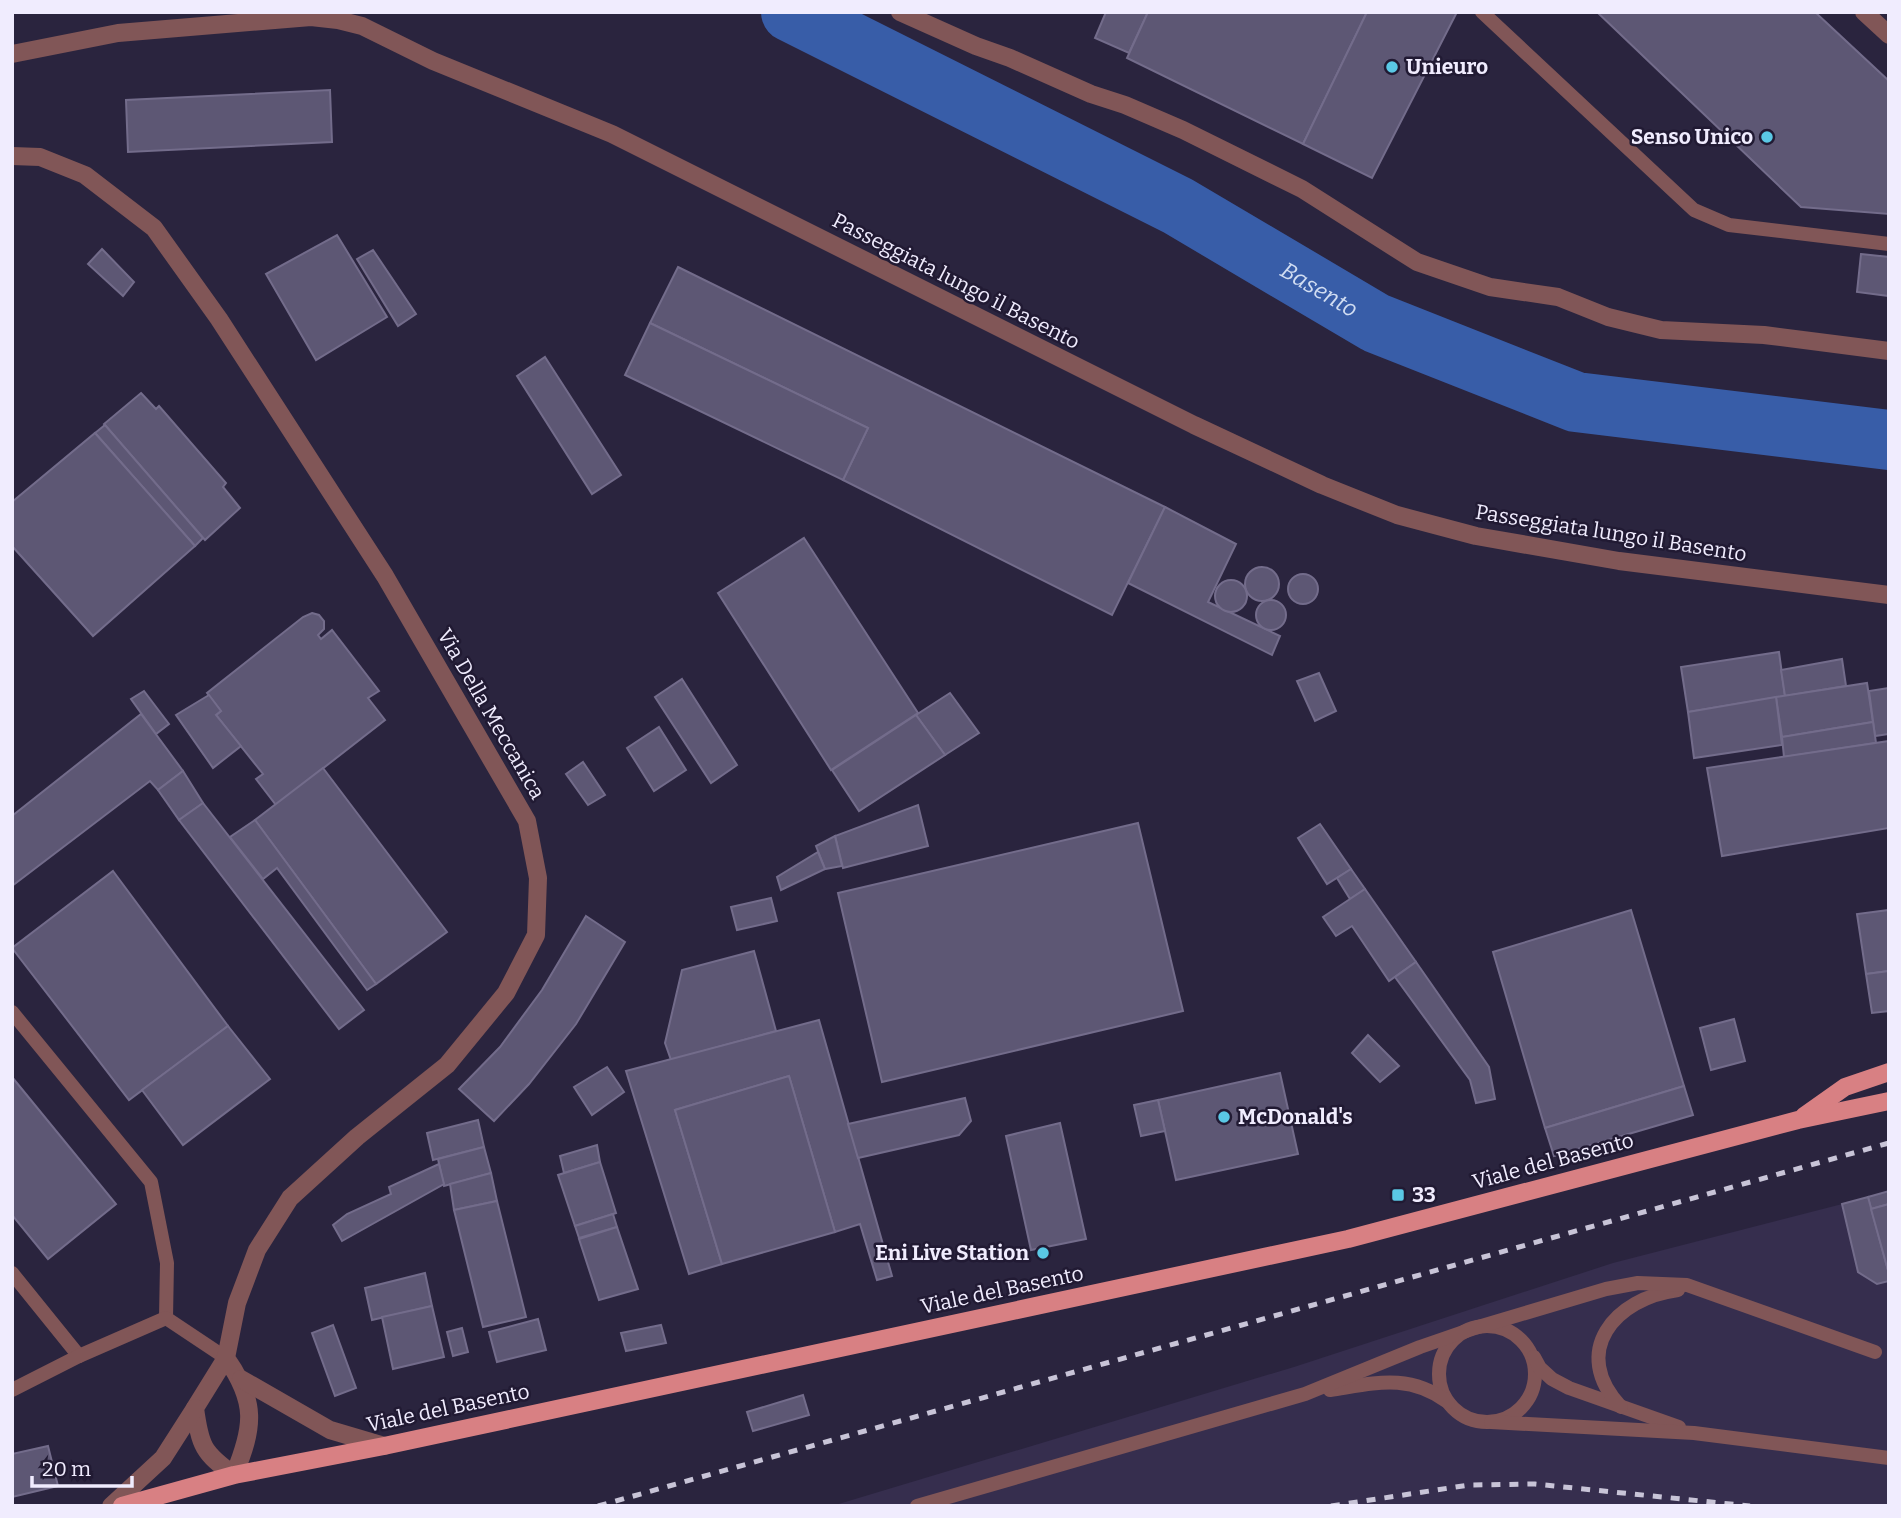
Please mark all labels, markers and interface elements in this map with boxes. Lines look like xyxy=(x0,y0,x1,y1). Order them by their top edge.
place label: Unieuro xyxy=(1406,54,1488,80)
marker: Unieuro xyxy=(1384,59,1400,75)
place label: Senso Unico xyxy=(1631,124,1753,150)
marker: Senso Unico xyxy=(1759,129,1775,145)
street label: Passeggiata lungo il Basento xyxy=(828,207,1084,355)
water label: Basento xyxy=(1276,256,1363,323)
street label: Passeggiata lungo il Basento xyxy=(1474,499,1748,567)
street label: Via Della Meccanica xyxy=(432,624,551,804)
place label: McDonald's xyxy=(1238,1104,1353,1130)
marker: McDonald's xyxy=(1216,1109,1232,1125)
street label: Viale del Basento xyxy=(1470,1127,1636,1195)
place label: 33 xyxy=(1412,1182,1436,1208)
marker: 33 xyxy=(1390,1187,1406,1203)
place label: Eni Live Station xyxy=(875,1240,1029,1266)
marker: Eni Live Station xyxy=(1035,1245,1051,1261)
street label: Viale del Basento xyxy=(918,1260,1086,1320)
street label: Viale del Basento xyxy=(364,1378,532,1438)
scale bar xyxy=(32,1444,131,1488)
text: 20 m xyxy=(42,1456,91,1482)

